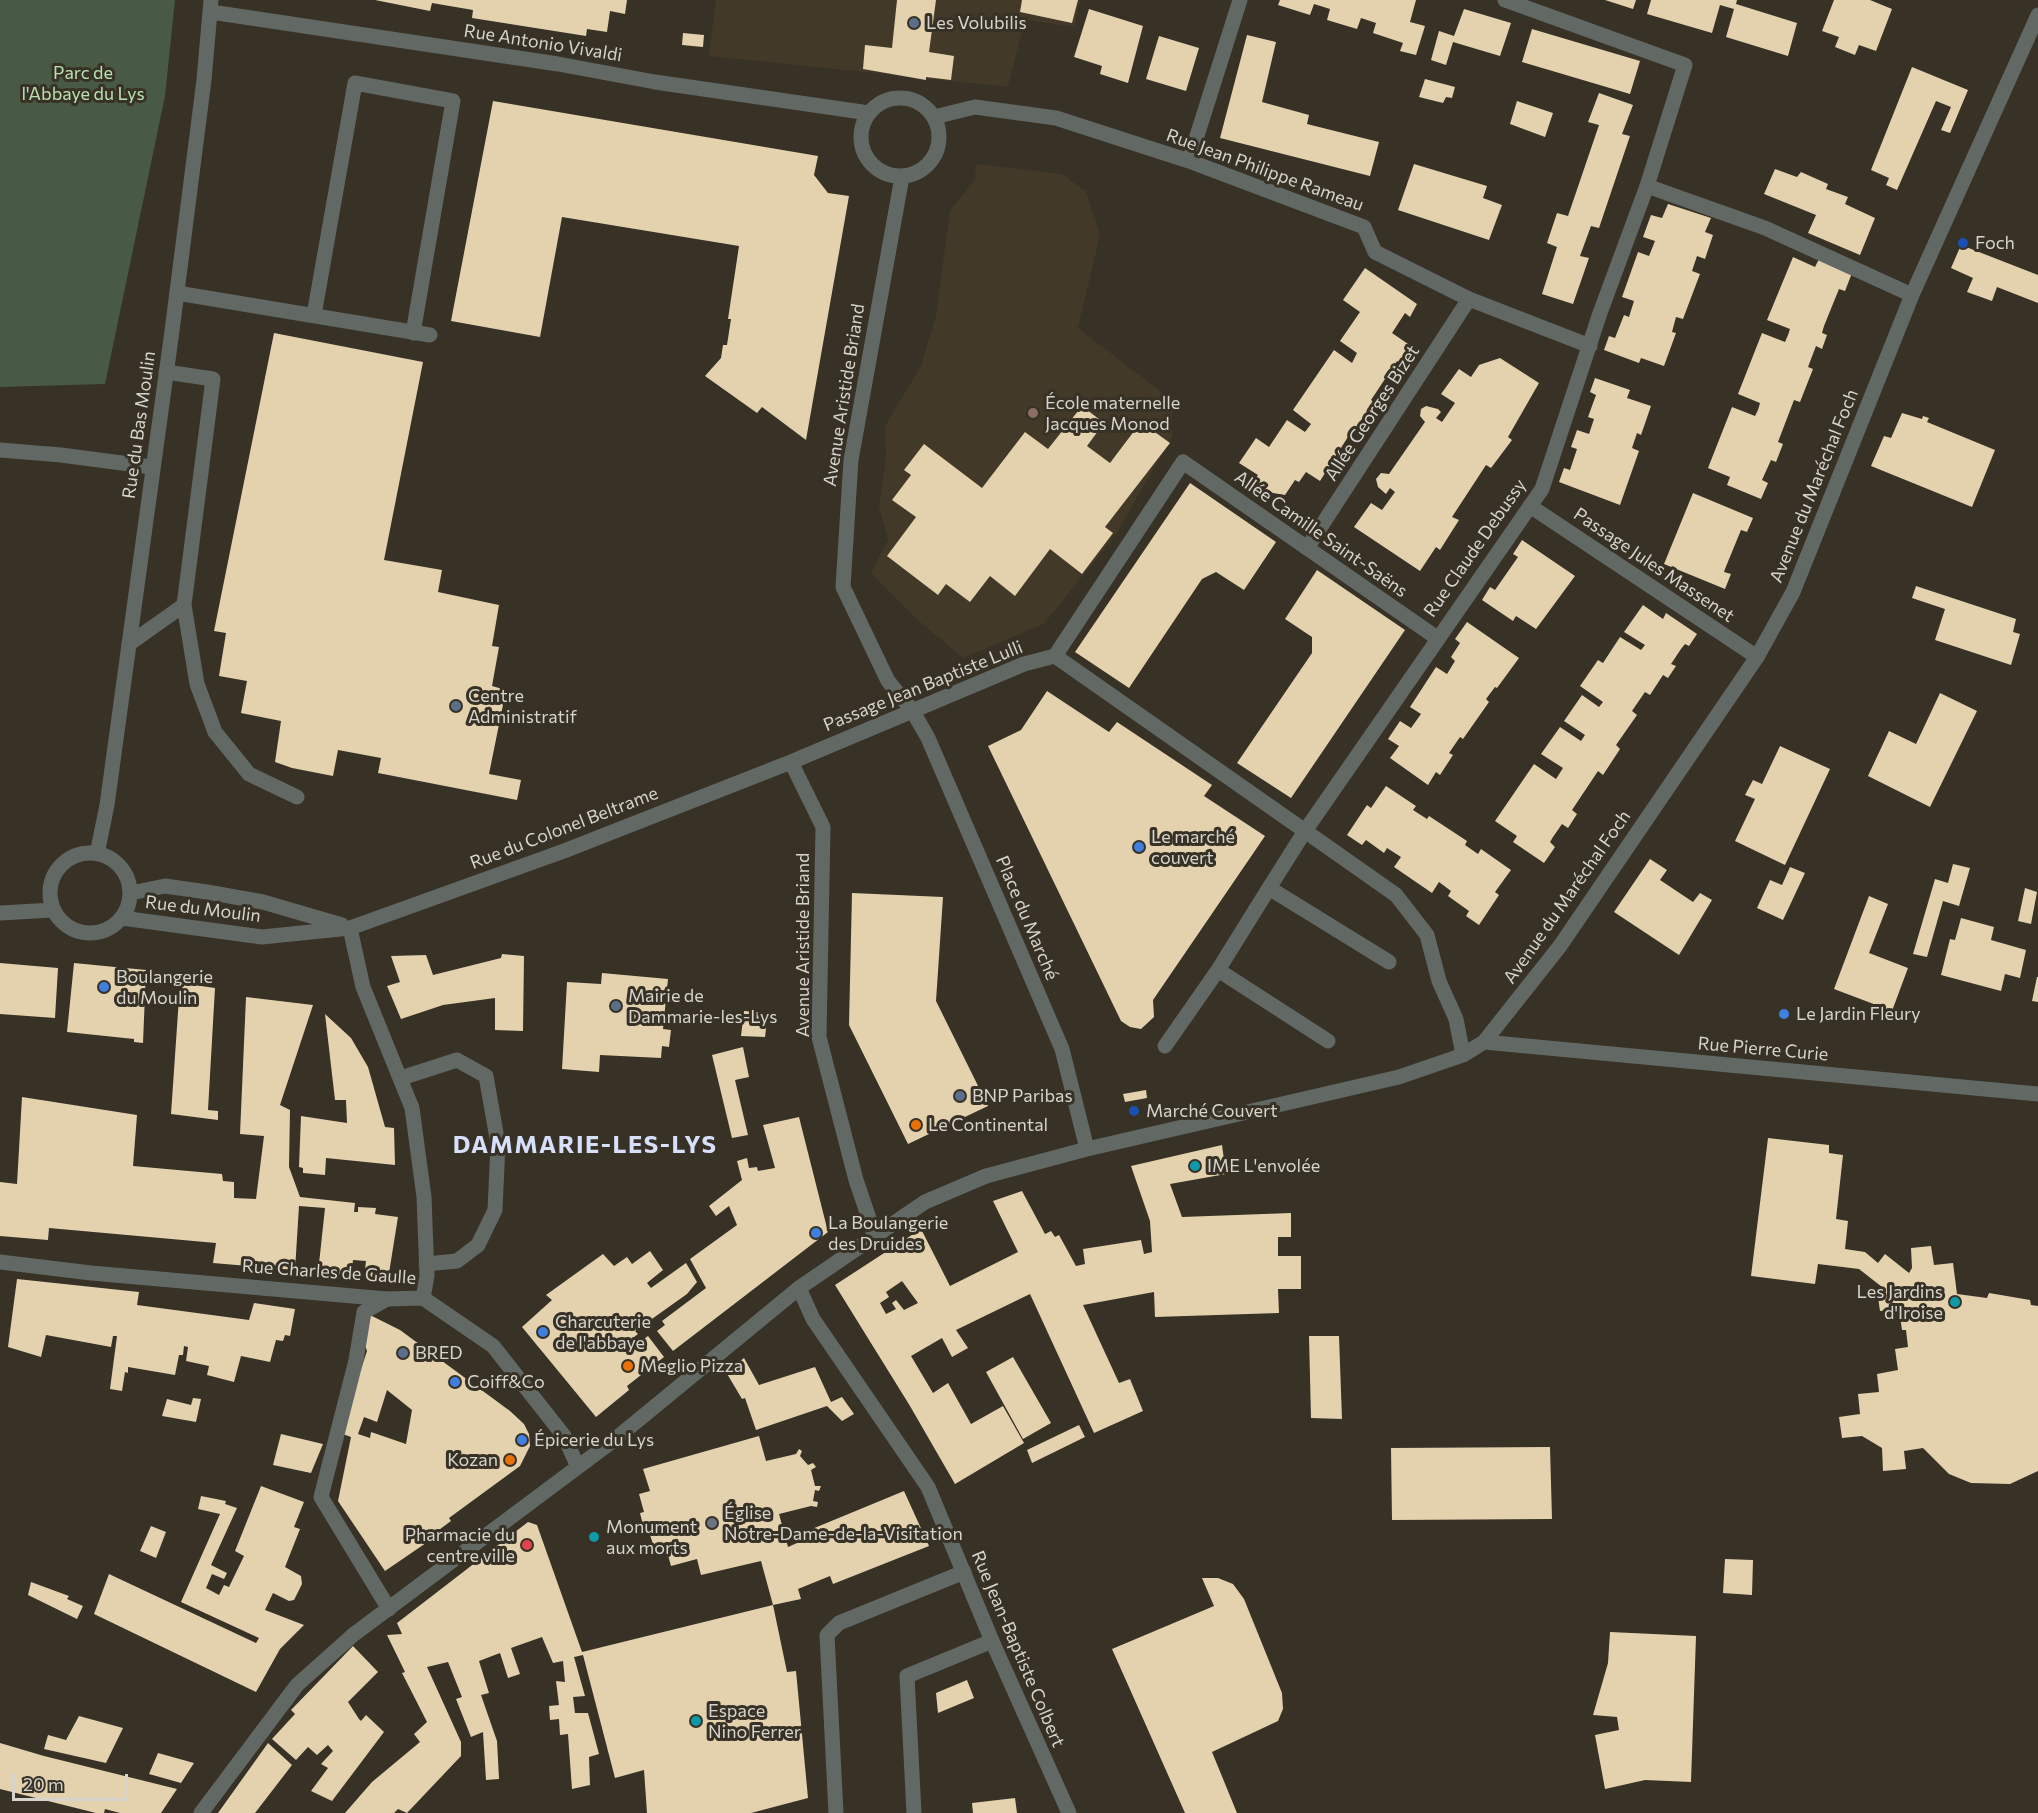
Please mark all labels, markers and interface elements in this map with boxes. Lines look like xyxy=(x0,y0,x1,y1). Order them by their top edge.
place label: Les Volubilis xyxy=(926,12,1027,34)
marker: Les Volubilis xyxy=(907,16,921,30)
street label: Rue Antonio Vivaldi xyxy=(462,20,624,66)
park label: Parc de l'Abbaye du Lys xyxy=(21,62,145,104)
street label: Rue Jean Philippe Rameau xyxy=(1163,124,1367,216)
place label: Foch xyxy=(1975,232,2015,254)
marker: Foch xyxy=(1956,236,1970,250)
street label: Avenue Aristide Briand xyxy=(819,302,869,488)
street label: Allée Georges Bizet xyxy=(1320,341,1424,485)
street label: Rue du Bas Moulin xyxy=(118,350,160,500)
street label: Avenue du Maréchal Foch xyxy=(1765,386,1863,586)
place label: École maternelle Jacques Monod xyxy=(1045,392,1180,434)
marker: École maternelle Jacques Monod xyxy=(1026,406,1040,420)
street label: Allée Camille Saint-Saëns xyxy=(1230,466,1412,602)
street label: Rue Claude Debussy xyxy=(1419,475,1531,621)
street label: Passage Jules Massenet xyxy=(1569,503,1739,627)
street label: Passage Jean Baptiste Lulli xyxy=(820,636,1026,736)
place label: Centre Administratif xyxy=(468,685,577,728)
marker: Centre Administratif xyxy=(449,699,463,713)
street label: Rue du Colonel Beltrame xyxy=(467,782,661,874)
street label: Avenue du Maréchal Foch xyxy=(1499,806,1635,988)
place label: Le marché couvert xyxy=(1151,826,1235,868)
marker: Le marché couvert xyxy=(1132,840,1146,854)
street label: Avenue Aristide Briand xyxy=(792,853,814,1037)
street label: Place du Marché xyxy=(991,853,1063,983)
street label: Rue du Moulin xyxy=(144,891,262,927)
place label: Boulangerie du Moulin xyxy=(116,966,213,1008)
marker: Boulangerie du Moulin xyxy=(97,980,111,994)
place label: Mairie de Dammarie-les-Lys xyxy=(628,985,777,1028)
marker: Mairie de Dammarie-les-Lys xyxy=(609,999,623,1013)
place label: Le Jardin Fleury xyxy=(1796,1003,1921,1025)
marker: Le Jardin Fleury xyxy=(1777,1007,1791,1021)
street label: Rue Pierre Curie xyxy=(1697,1033,1829,1065)
place label: BNP Paribas xyxy=(972,1085,1073,1107)
marker: BNP Paribas xyxy=(953,1089,967,1103)
place label: Marché Couvert xyxy=(1146,1100,1278,1122)
marker: Marché Couvert xyxy=(1127,1104,1141,1118)
place label: Le Continental xyxy=(928,1114,1048,1136)
marker: Le Continental xyxy=(909,1118,923,1132)
district label: DAMMARIE-LES-LYS xyxy=(453,1131,717,1159)
place label: IME L'envolée xyxy=(1207,1155,1320,1177)
marker: IME L'envolée xyxy=(1188,1159,1202,1173)
place label: La Boulangerie des Druides xyxy=(828,1212,948,1254)
marker: La Boulangerie des Druides xyxy=(809,1226,823,1240)
street label: Rue Charles de Gaulle xyxy=(241,1255,417,1289)
place label: Les Jardins d'Iroise xyxy=(1857,1281,1943,1324)
marker: Les Jardins d'Iroise xyxy=(1948,1295,1962,1309)
place label: Charcuterie de l'abbaye xyxy=(555,1311,651,1354)
marker: Charcuterie de l'abbaye xyxy=(536,1325,550,1339)
place label: BRED xyxy=(415,1342,463,1364)
marker: BRED xyxy=(396,1346,410,1360)
place label: Meglio Pizza xyxy=(640,1355,743,1377)
marker: Meglio Pizza xyxy=(621,1359,635,1373)
place label: Coiff&Co xyxy=(467,1371,545,1393)
marker: Coiff&Co xyxy=(448,1375,462,1389)
place label: Épicerie du Lys xyxy=(534,1429,654,1451)
marker: Épicerie du Lys xyxy=(515,1433,529,1447)
place label: Kozan xyxy=(447,1449,498,1471)
marker: Kozan xyxy=(503,1453,517,1467)
place label: Église Notre-Dame-de-la-Visitation xyxy=(724,1502,963,1544)
place label: Monument aux morts xyxy=(606,1516,697,1558)
marker: Église Notre-Dame-de-la-Visitation xyxy=(705,1516,719,1530)
place label: Pharmacie du centre ville xyxy=(405,1524,515,1567)
marker: Monument aux morts xyxy=(587,1530,601,1544)
marker: Pharmacie du centre ville xyxy=(520,1538,534,1552)
street label: Rue Jean-Baptiste Colbert xyxy=(967,1548,1069,1750)
place label: Espace Nino Ferrer xyxy=(708,1700,801,1742)
marker: Espace Nino Ferrer xyxy=(689,1714,703,1728)
scale bar xyxy=(15,1762,130,1800)
text: 20 m xyxy=(23,1773,64,1795)

